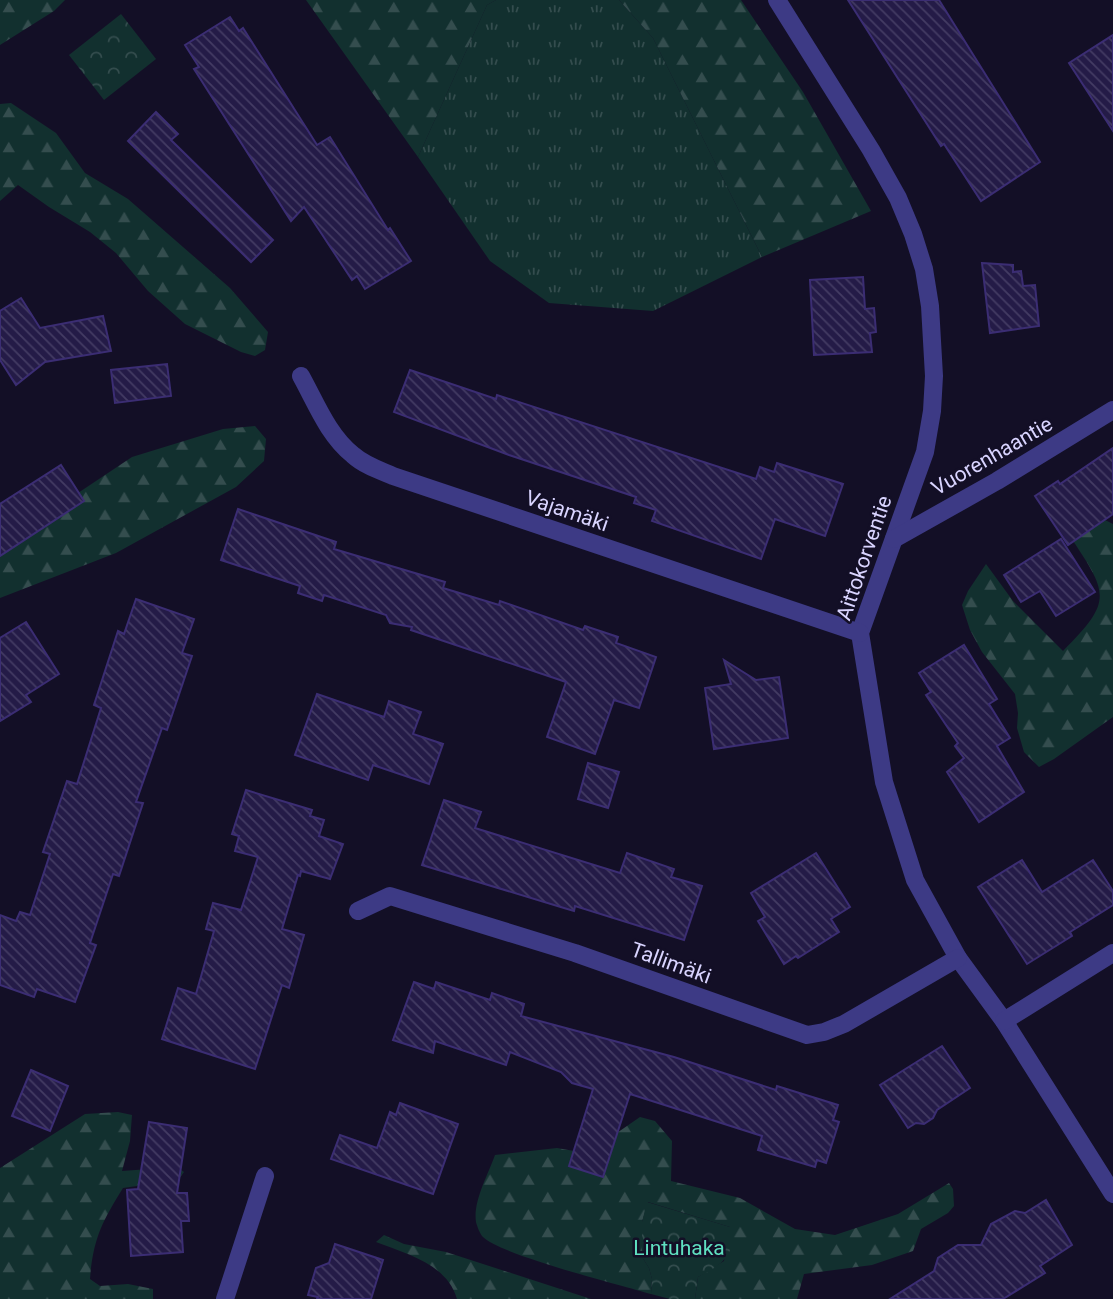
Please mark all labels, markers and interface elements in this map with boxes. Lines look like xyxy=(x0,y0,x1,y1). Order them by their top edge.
street label: Vuorenhaantie xyxy=(927,412,1057,500)
street label: Vajamäki xyxy=(522,486,612,536)
street label: Aittokorventie xyxy=(831,493,897,623)
street label: Tallimäki xyxy=(628,937,714,989)
park label: Lintuhaka xyxy=(633,1236,725,1260)

